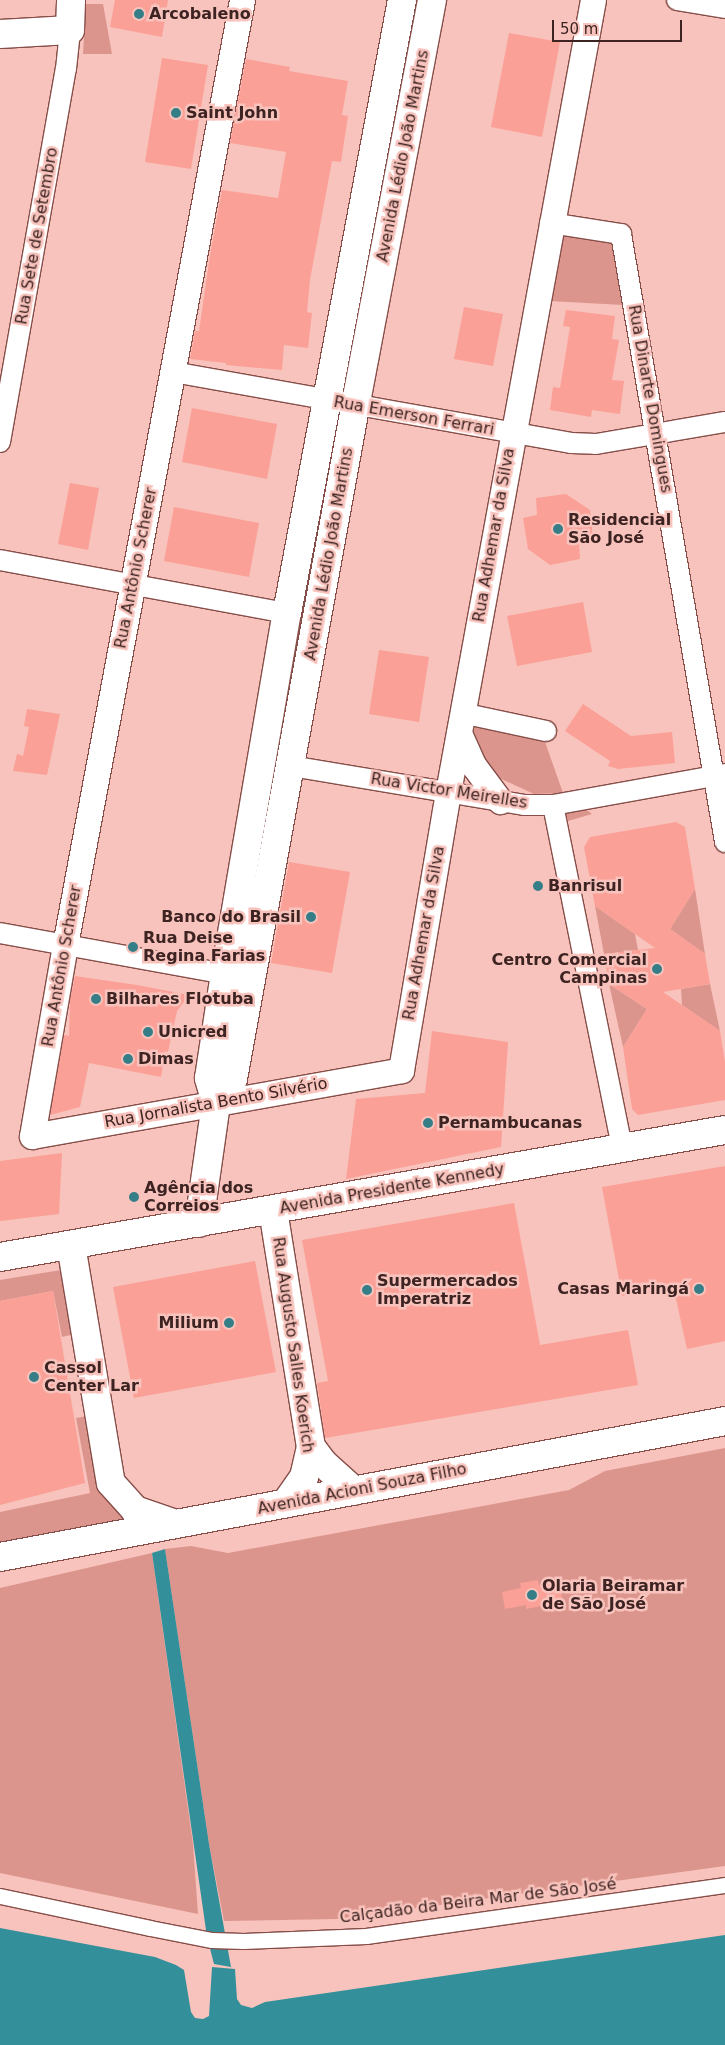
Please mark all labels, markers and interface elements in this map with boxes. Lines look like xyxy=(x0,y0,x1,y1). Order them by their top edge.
place label: Arcobaleno xyxy=(149,4,251,24)
marker: Arcobaleno xyxy=(133,8,145,20)
scale bar xyxy=(555,10,685,42)
text: 50 m xyxy=(560,20,598,38)
street label: Avenida Lédio João Martins xyxy=(373,48,433,264)
place label: Saint John xyxy=(186,103,278,123)
marker: Saint John xyxy=(170,107,182,119)
street label: Rua Sete de Setembro xyxy=(12,146,62,326)
street label: Rua Dinarte Domingues xyxy=(624,303,676,495)
street label: Rua Emerson Ferrari xyxy=(332,392,496,440)
street label: Avenida Lédio João Martins xyxy=(301,446,357,662)
street label: Rua Adhemar da Silva xyxy=(469,446,519,624)
street label: Rua Antônio Scherer xyxy=(111,486,161,650)
place label: Residencial São José xyxy=(568,510,671,548)
marker: Residencial São José xyxy=(552,523,564,535)
street label: Rua Victor Meirelles xyxy=(369,769,529,813)
street label: Rua Adhemar da Silva xyxy=(399,844,449,1022)
place label: Banrisul xyxy=(548,876,622,896)
marker: Banrisul xyxy=(532,880,544,892)
street label: Rua Antônio Scherer xyxy=(38,884,86,1048)
place label: Banco do Brasil xyxy=(161,907,301,927)
marker: Banco do Brasil xyxy=(305,911,317,923)
place label: Rua Deise Regina Farias xyxy=(143,928,265,966)
marker: Rua Deise Regina Farias xyxy=(127,941,139,953)
place label: Centro Comercial Campinas xyxy=(492,950,647,988)
marker: Centro Comercial Campinas xyxy=(651,963,663,975)
place label: Bilhares Flotuba xyxy=(106,989,254,1009)
marker: Bilhares Flotuba xyxy=(90,993,102,1005)
place label: Unicred xyxy=(158,1022,228,1042)
marker: Unicred xyxy=(142,1026,154,1038)
place label: Dimas xyxy=(138,1049,194,1069)
marker: Dimas xyxy=(122,1053,134,1065)
street label: Rua Jornalista Bento Silvério xyxy=(103,1074,329,1132)
place label: Pernambucanas xyxy=(438,1113,582,1133)
marker: Pernambucanas xyxy=(422,1117,434,1129)
street label: Avenida Presidente Kennedy xyxy=(278,1160,506,1218)
place label: Agência dos Correios xyxy=(144,1178,253,1216)
marker: Agência dos Correios xyxy=(128,1191,140,1203)
street label: Rua Augusto Salles Koerich xyxy=(268,1236,318,1454)
place label: Supermercados Imperatriz xyxy=(377,1271,518,1309)
place label: Casas Maringá xyxy=(557,1279,689,1299)
marker: Casas Maringá xyxy=(693,1283,705,1295)
marker: Supermercados Imperatriz xyxy=(361,1284,373,1296)
place label: Milium xyxy=(159,1313,219,1333)
marker: Milium xyxy=(223,1317,235,1329)
place label: Cassol Center Lar xyxy=(44,1358,139,1396)
marker: Cassol Center Lar xyxy=(28,1371,40,1383)
street label: Avenida Acioni Souza Filho xyxy=(256,1459,468,1519)
place label: Olaria Beiramar de São José xyxy=(542,1576,684,1614)
marker: Olaria Beiramar de São José xyxy=(526,1589,538,1601)
street label: Calçadão da Beira Mar de São José xyxy=(339,1874,617,1928)

